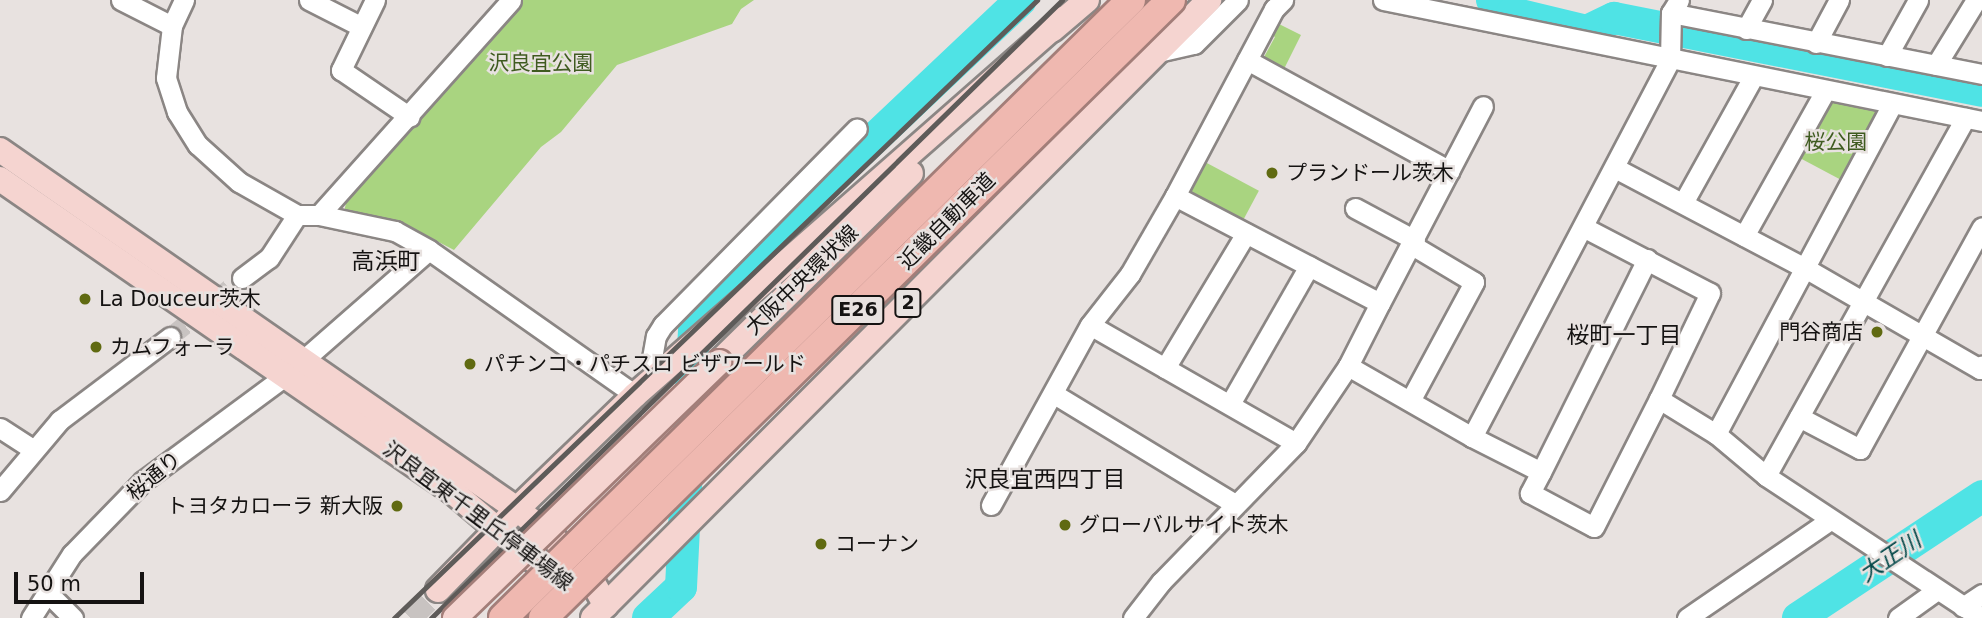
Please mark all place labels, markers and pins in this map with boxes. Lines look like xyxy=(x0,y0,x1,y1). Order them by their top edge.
place label: プランドール茨木 xyxy=(1286,160,1454,186)
marker: プランドール茨木 xyxy=(1264,165,1280,181)
place label: La Douceur茨木 xyxy=(99,286,261,312)
marker: La Douceur茨木 xyxy=(77,291,93,307)
place label: 門谷商店 xyxy=(1779,319,1863,345)
marker: 門谷商店 xyxy=(1869,324,1885,340)
place label: カムフォーラ xyxy=(110,334,236,360)
marker: カムフォーラ xyxy=(88,339,104,355)
place label: パチンコ・パチスロ ビザワールド xyxy=(484,351,806,377)
marker: パチンコ・パチスロ ビザワールド xyxy=(462,356,478,372)
place label: トヨタカローラ 新大阪 xyxy=(166,493,383,519)
marker: トヨタカローラ 新大阪 xyxy=(389,498,405,514)
place label: グローバルサイト茨木 xyxy=(1079,512,1289,538)
marker: グローバルサイト茨木 xyxy=(1057,517,1073,533)
place label: コーナン xyxy=(835,531,919,557)
marker: コーナン xyxy=(813,536,829,552)

